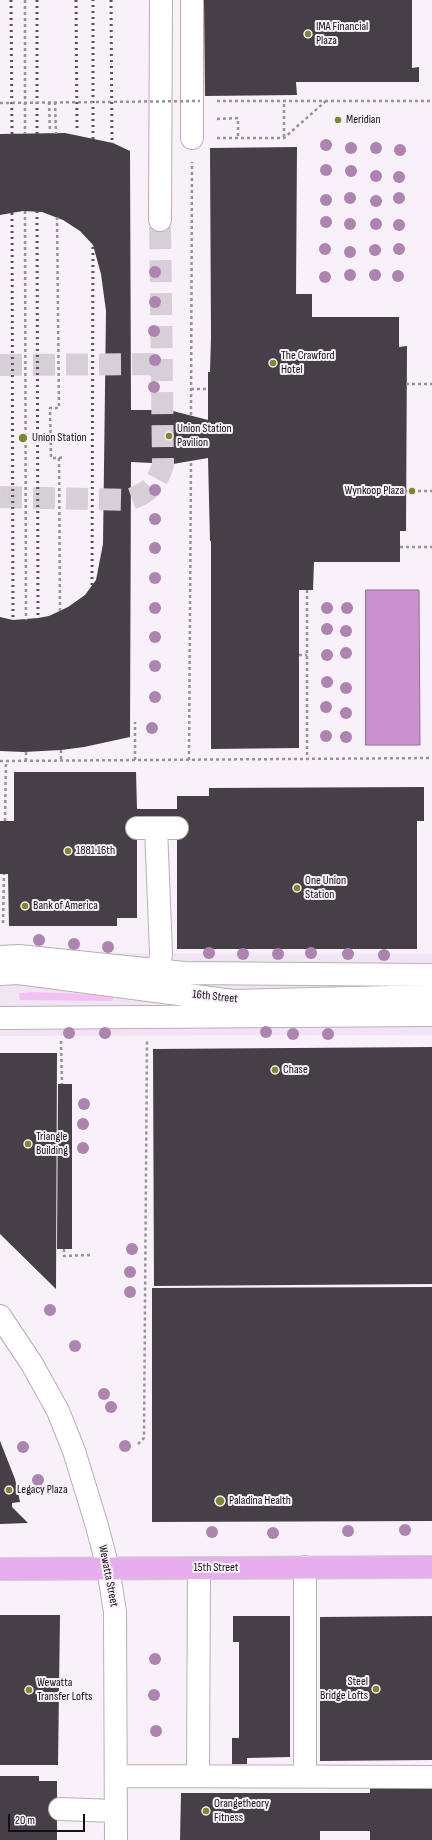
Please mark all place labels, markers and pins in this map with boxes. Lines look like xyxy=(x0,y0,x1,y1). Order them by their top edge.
place label: IMA Financial Plaza xyxy=(316,20,368,48)
marker: IMA Financial Plaza xyxy=(303,29,313,39)
place label: Meridian xyxy=(346,113,381,127)
marker: Meridian xyxy=(333,115,343,125)
place label: The Crawford Hotel xyxy=(281,349,334,377)
marker: The Crawford Hotel xyxy=(268,358,278,368)
place label: Union Station Pavilion xyxy=(177,422,232,450)
place label: Union Station xyxy=(32,431,87,445)
marker: Union Station Pavilion xyxy=(164,431,174,441)
marker: Union Station xyxy=(17,432,29,444)
place label: Wynkoop Plaza xyxy=(344,484,404,498)
marker: Wynkoop Plaza xyxy=(407,486,417,496)
place label: 1881 16th xyxy=(76,844,115,858)
marker: 1881 16th xyxy=(63,846,73,856)
place label: One Union Station xyxy=(305,874,346,902)
marker: One Union Station xyxy=(292,883,302,893)
place label: Bank of America xyxy=(33,899,98,913)
marker: Bank of America xyxy=(20,901,30,911)
place label: Chase xyxy=(283,1063,308,1077)
marker: Chase xyxy=(270,1065,280,1075)
place label: Triangle Building xyxy=(36,1130,68,1158)
marker: Triangle Building xyxy=(23,1139,33,1149)
place label: Legacy Plaza xyxy=(17,1483,67,1497)
marker: Legacy Plaza xyxy=(4,1485,14,1495)
place label: Paladina Health xyxy=(229,1494,291,1508)
marker: Paladina Health xyxy=(214,1495,226,1507)
place label: Steel Bridge Lofts xyxy=(320,1675,368,1703)
place label: Wewatta Transfer Lofts xyxy=(37,1676,92,1704)
marker: Steel Bridge Lofts xyxy=(371,1684,381,1694)
marker: Wewatta Transfer Lofts xyxy=(24,1685,34,1695)
place label: Orangetheory Fitness xyxy=(214,1797,269,1825)
marker: Orangetheory Fitness xyxy=(201,1806,211,1816)

